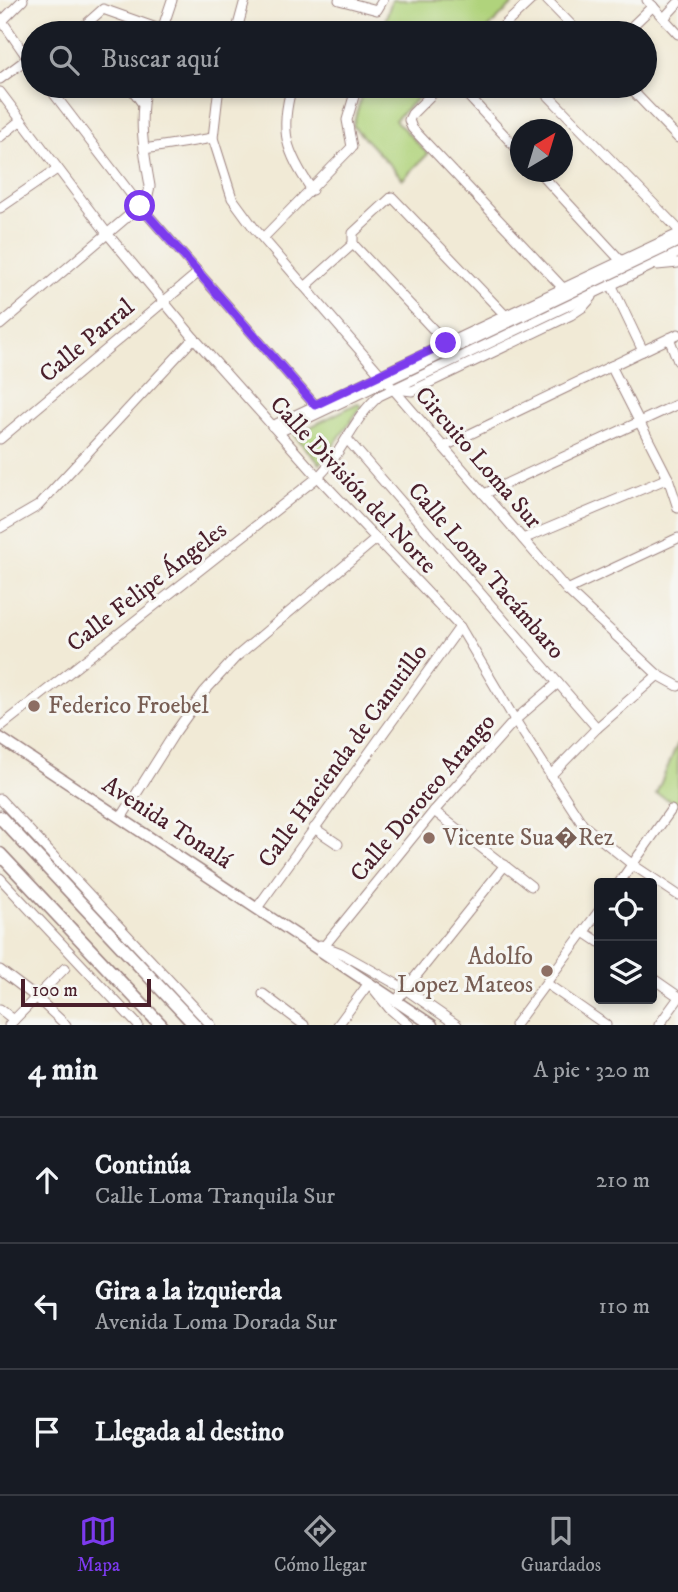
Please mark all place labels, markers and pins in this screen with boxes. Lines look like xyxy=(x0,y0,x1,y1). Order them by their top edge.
place label: Federico Froebel xyxy=(48,691,209,721)
marker: Federico Froebel xyxy=(26,698,42,714)
place label: Vicente Sua�Rez xyxy=(442,823,615,853)
marker: Vicente Sua�Rez xyxy=(421,830,437,846)
place label: Adolfo Lopez Mateos xyxy=(397,942,533,1000)
marker: Adolfo Lopez Mateos xyxy=(539,963,555,979)

